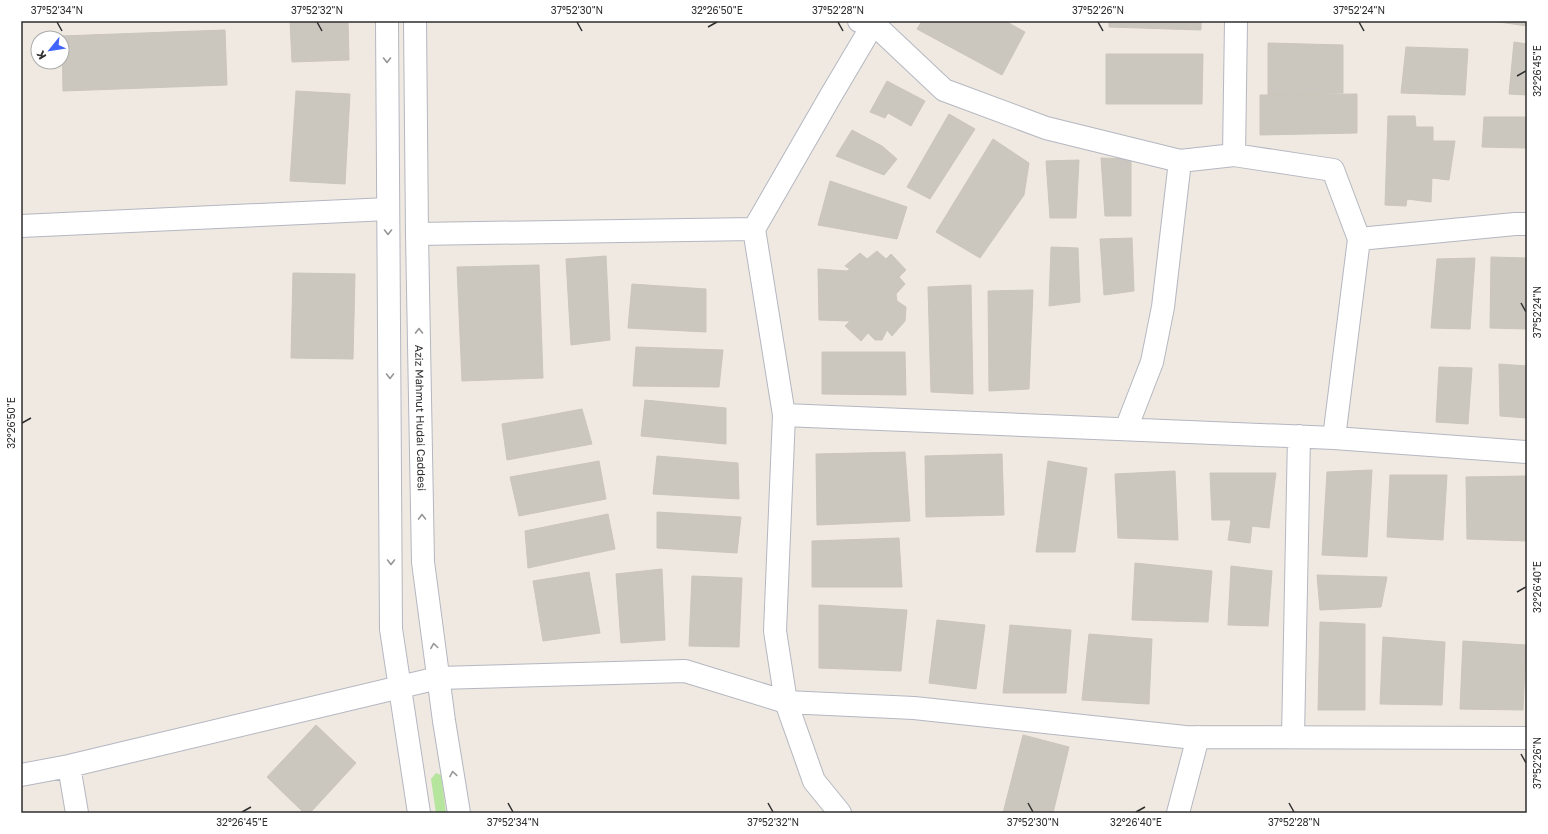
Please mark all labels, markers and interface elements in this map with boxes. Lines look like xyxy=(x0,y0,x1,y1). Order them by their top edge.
text: 37°52'34"N xyxy=(31,4,83,16)
text: 37°52'32"N xyxy=(291,4,343,16)
text: 37°52'30"N xyxy=(551,4,603,16)
text: 32°26'50"E xyxy=(691,4,743,16)
text: 37°52'28"N xyxy=(812,4,864,16)
text: 37°52'26"N xyxy=(1072,4,1124,16)
text: 37°52'24"N xyxy=(1333,4,1385,16)
north arrow xyxy=(30,30,70,70)
text: 32°26'45"E xyxy=(1531,45,1543,97)
text: K xyxy=(33,49,49,62)
one-way arrow xyxy=(383,57,391,63)
one-way arrow xyxy=(384,229,393,235)
text: 37°52'24"N xyxy=(1531,286,1543,338)
one-way arrow xyxy=(414,328,423,334)
street label: Aziz Mahmut Hudai Caddesi xyxy=(413,345,429,491)
one-way arrow xyxy=(386,373,394,379)
text: 32°26'50"E xyxy=(5,397,17,449)
one-way arrow xyxy=(418,514,426,520)
one-way arrow xyxy=(387,559,395,565)
text: 32°26'40"E xyxy=(1531,561,1543,613)
one-way arrow xyxy=(430,643,439,649)
text: 37°52'26"N xyxy=(1531,737,1543,789)
one-way arrow xyxy=(449,771,458,778)
text: 32°26'45"E xyxy=(216,816,268,828)
text: 37°52'34"N xyxy=(487,816,539,828)
text: 37°52'32"N xyxy=(747,816,799,828)
text: 37°52'30"N xyxy=(1007,816,1059,828)
text: 32°26'40"E xyxy=(1110,816,1162,828)
text: 37°52'28"N xyxy=(1268,816,1320,828)

